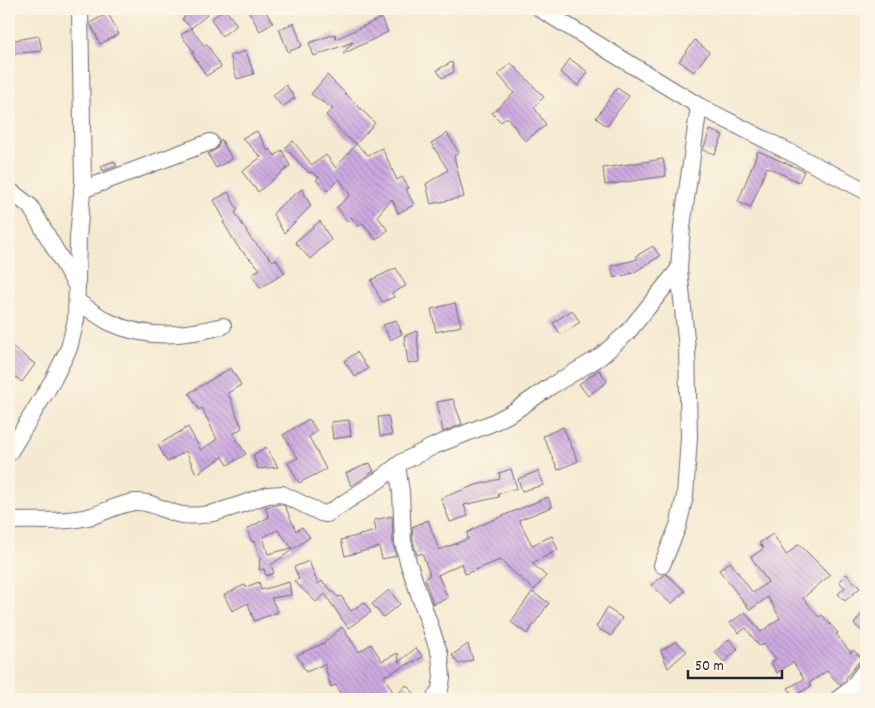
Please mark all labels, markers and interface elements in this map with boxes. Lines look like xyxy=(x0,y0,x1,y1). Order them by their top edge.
scale bar xyxy=(688,648,781,680)
text: 50 m xyxy=(695,656,724,678)

